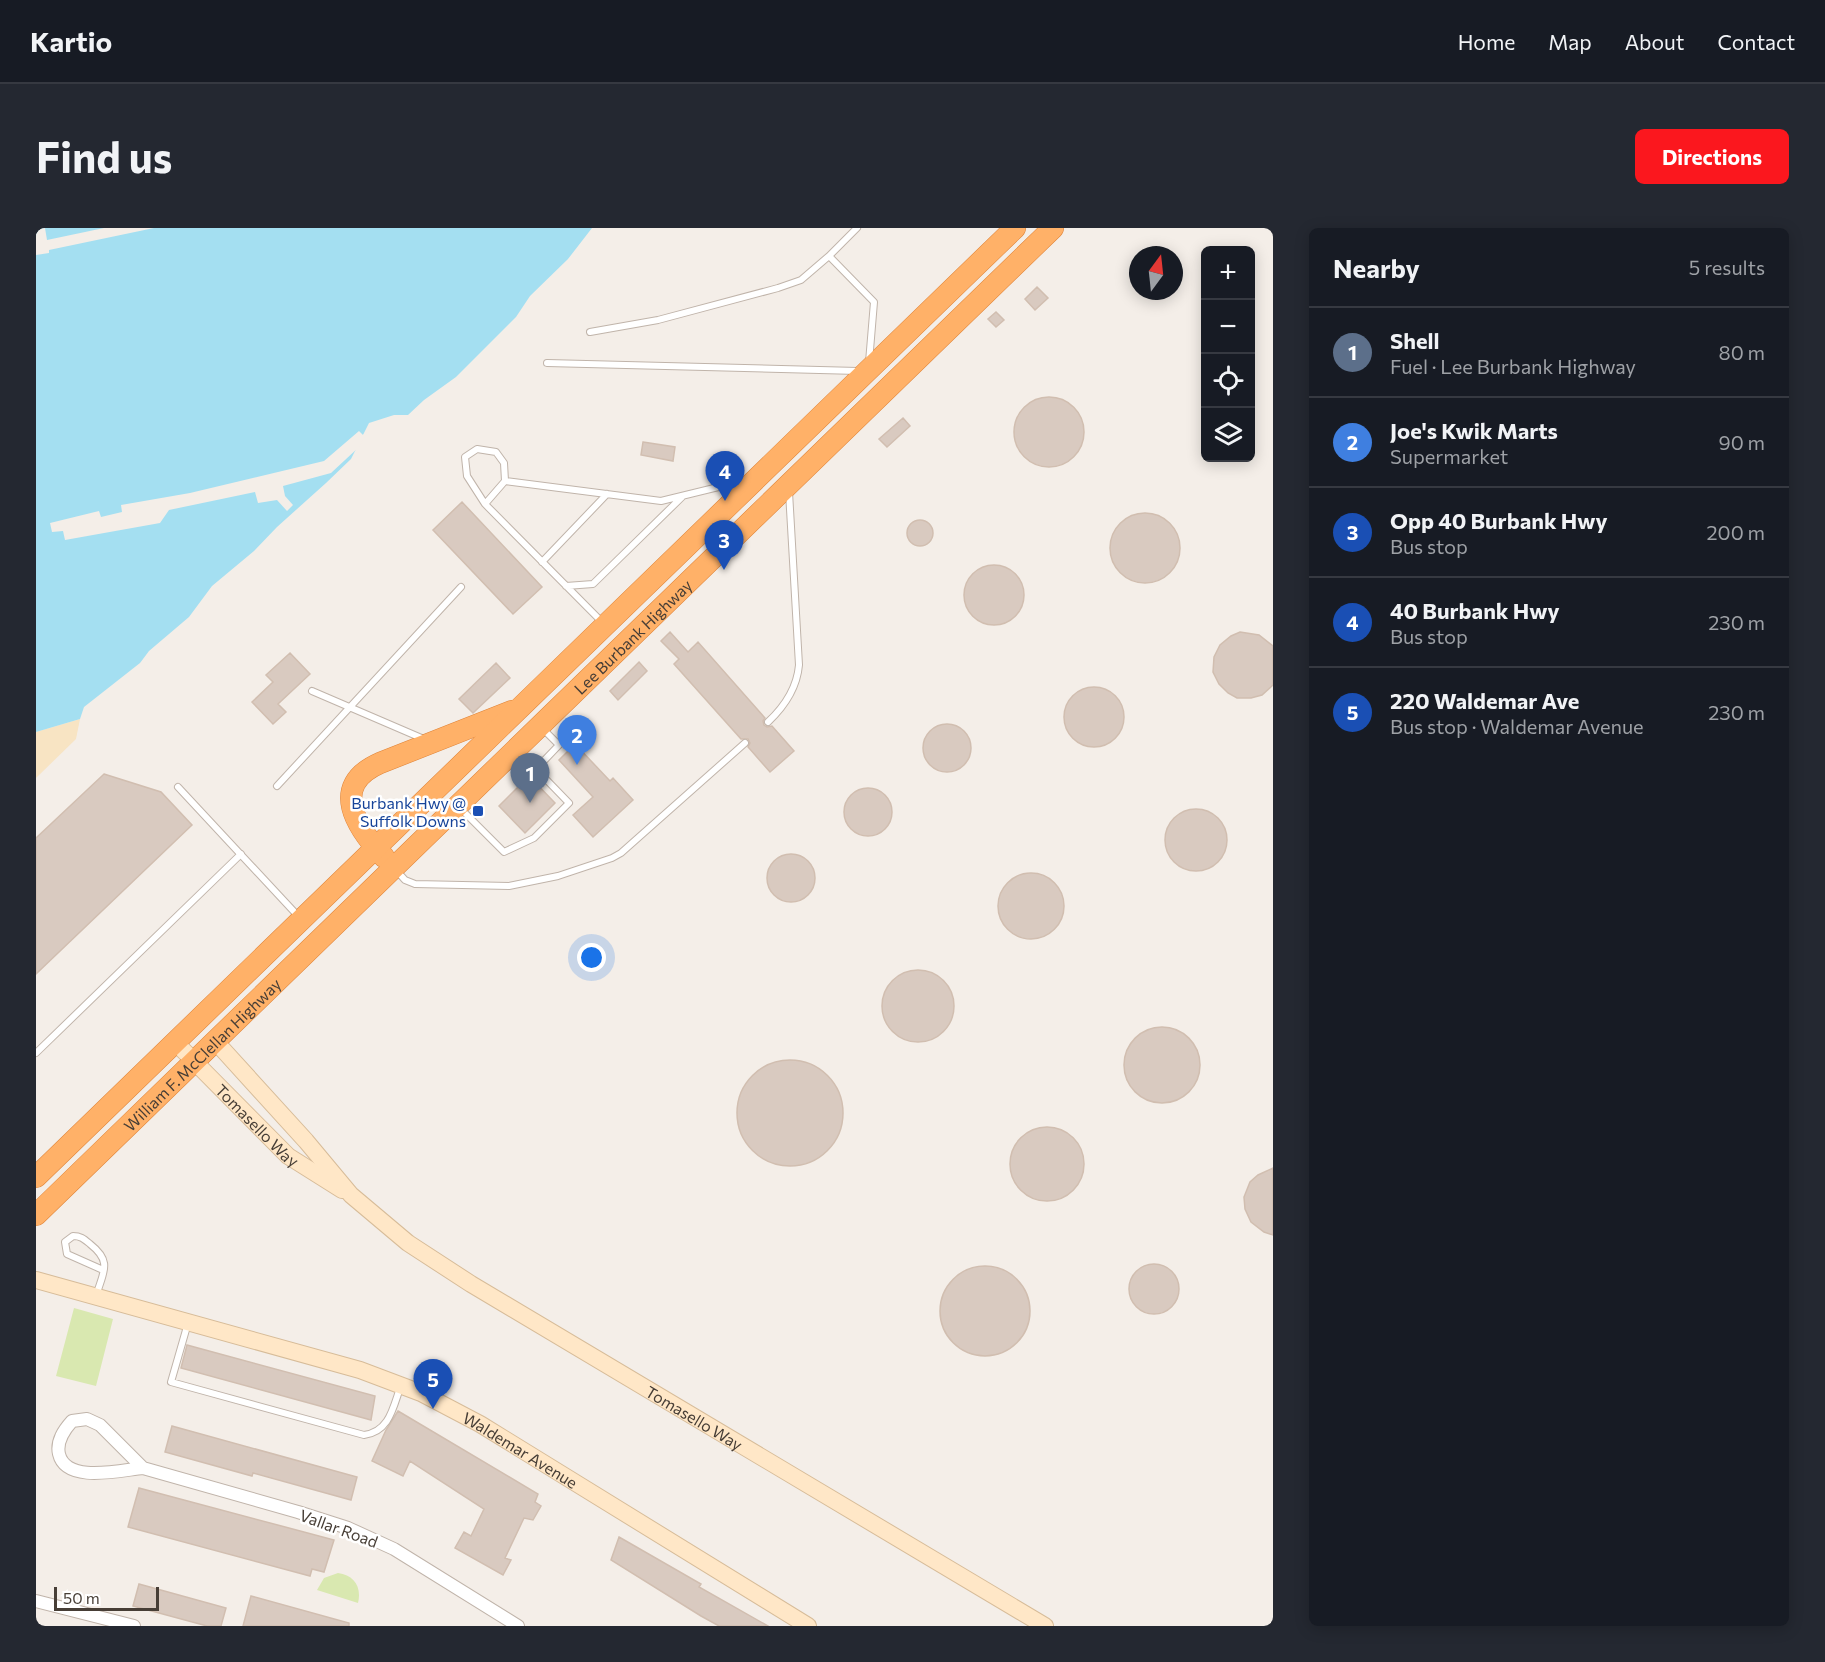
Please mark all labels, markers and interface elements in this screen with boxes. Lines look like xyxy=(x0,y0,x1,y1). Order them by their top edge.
text: Kartio xyxy=(30,24,112,58)
text: Home xyxy=(1458,29,1515,54)
text: Map xyxy=(1548,29,1592,54)
text: About xyxy=(1625,29,1684,54)
text: Contact xyxy=(1717,29,1795,54)
button: Directions xyxy=(1635,129,1789,184)
text: Find us xyxy=(36,130,172,182)
north arrow xyxy=(1129,246,1183,300)
map controls xyxy=(1201,246,1255,462)
button: + xyxy=(1201,246,1255,300)
text: Nearby xyxy=(1333,252,1420,283)
text: 5 results xyxy=(1689,255,1765,279)
button: − xyxy=(1201,300,1255,354)
text: Shell xyxy=(1390,327,1440,354)
text: 1 xyxy=(1348,340,1357,364)
text: 80 m xyxy=(1719,340,1765,364)
button: locate xyxy=(1201,354,1255,408)
text: Fuel · Lee Burbank Highway xyxy=(1390,354,1636,378)
button: layers xyxy=(1201,408,1255,462)
text: Joe's Kwik Marts xyxy=(1390,417,1558,444)
text: 2 xyxy=(1347,430,1358,454)
text: 90 m xyxy=(1719,430,1765,454)
text: Supermarket xyxy=(1390,444,1508,468)
pin: 4 xyxy=(706,452,744,501)
text: Opp 40 Burbank Hwy xyxy=(1390,507,1608,534)
pin: 3 xyxy=(704,520,744,570)
text: 3 xyxy=(1347,520,1358,544)
text: 200 m xyxy=(1707,520,1765,544)
text: Bus stop xyxy=(1390,534,1468,558)
street label: Lee Burbank Highway xyxy=(570,575,695,698)
text: 40 Burbank Hwy xyxy=(1390,597,1560,624)
text: 4 xyxy=(1346,610,1359,634)
text: 230 m xyxy=(1708,610,1765,634)
text: Bus stop xyxy=(1390,624,1468,648)
text: 220 Waldemar Ave xyxy=(1390,687,1579,714)
text: 5 xyxy=(1347,700,1358,724)
text: 230 m xyxy=(1708,700,1765,724)
text: Bus stop · Waldemar Avenue xyxy=(1390,714,1644,738)
pin: 2 xyxy=(558,716,596,765)
pin: 1 xyxy=(510,754,550,803)
place label: Burbank Hwy @ Suffolk Downs xyxy=(351,793,466,830)
marker: Burbank Hwy @ Suffolk Downs xyxy=(471,804,485,818)
your location xyxy=(577,943,606,972)
street label: William F. McClellan Highway xyxy=(119,974,284,1134)
street label: Tomasello Way xyxy=(212,1080,303,1170)
pin: 5 xyxy=(414,1360,452,1409)
street label: Tomasello Way xyxy=(643,1381,746,1453)
street label: Waldemar Avenue xyxy=(460,1407,581,1492)
street label: Vallar Road xyxy=(297,1505,381,1551)
scale bar xyxy=(54,1584,159,1612)
text: 50 m xyxy=(63,1588,100,1607)

